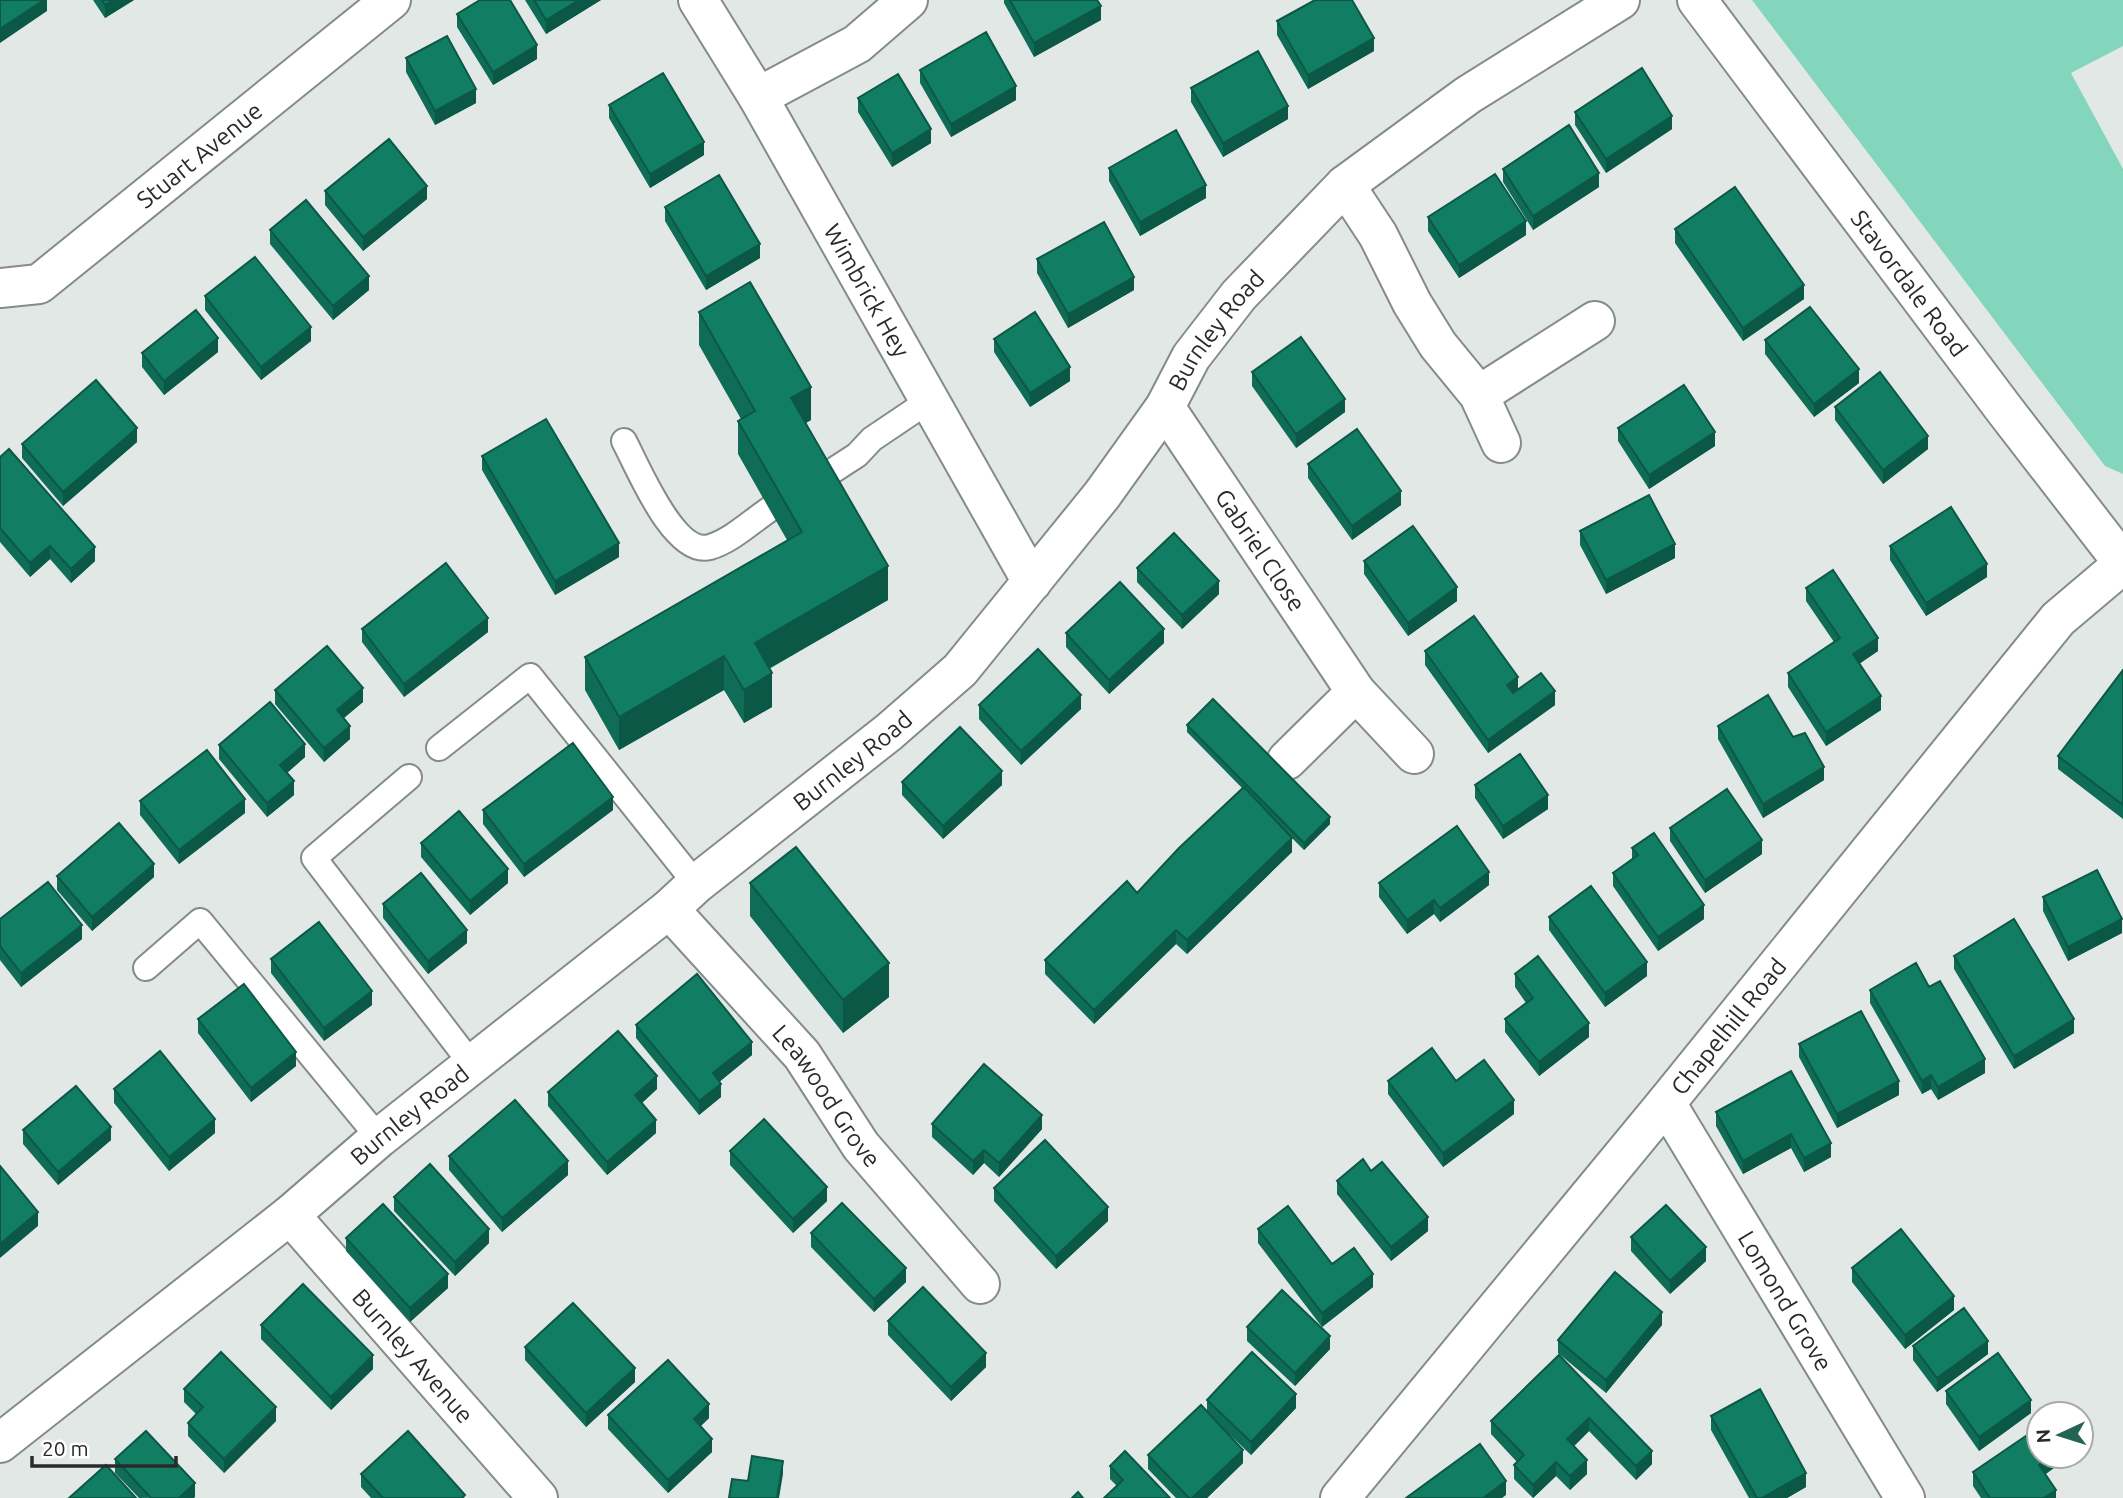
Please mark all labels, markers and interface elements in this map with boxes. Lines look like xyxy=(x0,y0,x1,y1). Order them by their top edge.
street label: Stuart Avenue xyxy=(131,96,267,213)
street label: Stavordale Road xyxy=(1846,205,1973,362)
street label: Wimbrick Hey xyxy=(819,219,916,362)
street label: Burnley Road xyxy=(1163,264,1269,395)
street label: Gabriel Close xyxy=(1210,484,1311,616)
street label: Burnley Road xyxy=(788,705,917,816)
street label: Chapelhill Road xyxy=(1665,953,1791,1100)
street label: Leawood Grove xyxy=(767,1019,886,1172)
street label: Burnley Road xyxy=(345,1059,474,1170)
street label: Lomond Grove xyxy=(1733,1226,1838,1375)
street label: Burnley Avenue xyxy=(347,1283,479,1428)
north arrow xyxy=(2025,1400,2095,1470)
scale bar xyxy=(32,1424,175,1468)
text: N xyxy=(2032,1428,2055,1444)
text: 20 m xyxy=(42,1436,89,1460)

